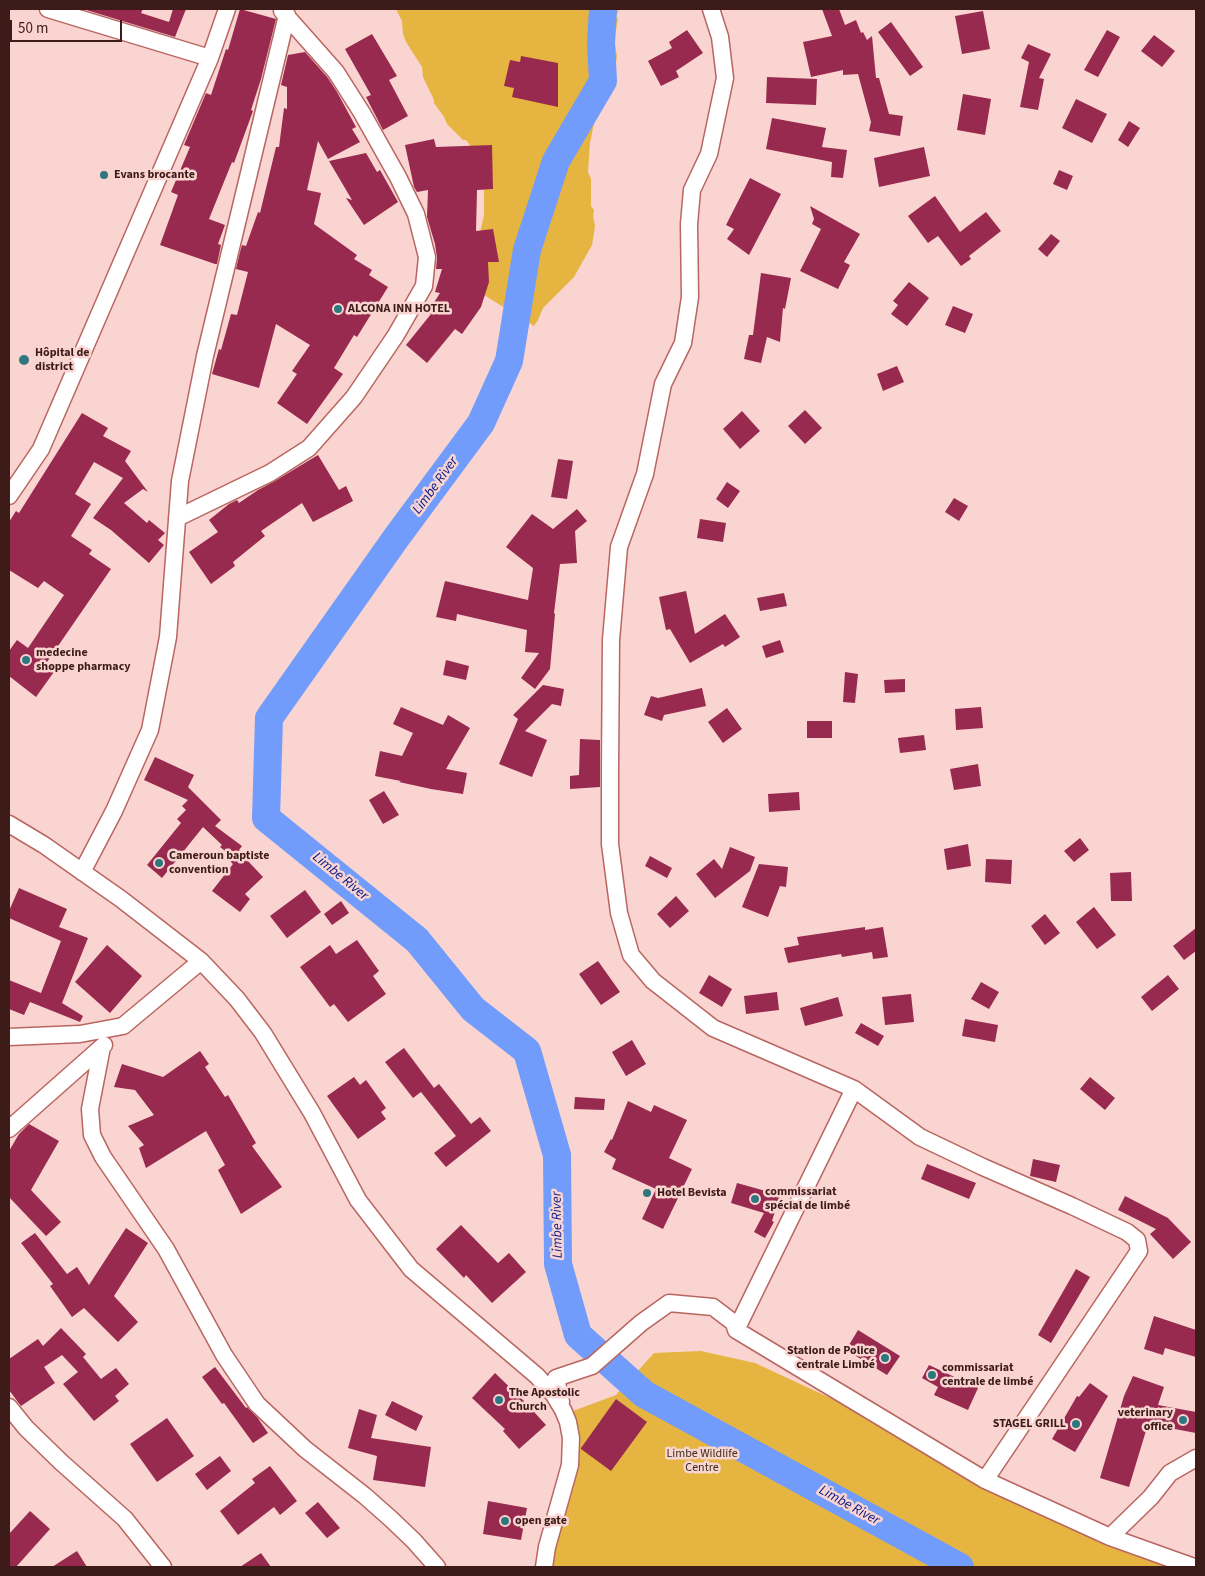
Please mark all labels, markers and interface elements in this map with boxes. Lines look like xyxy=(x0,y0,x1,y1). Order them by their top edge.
scale bar xyxy=(12,10,125,42)
text: 50 m xyxy=(18,18,48,39)
place label: Evans brocante xyxy=(114,168,195,182)
marker: Evans brocante xyxy=(98,169,110,181)
place label: ALCONA INN HOTEL xyxy=(348,302,450,316)
marker: ALCONA INN HOTEL xyxy=(332,303,344,315)
place label: Hôpital de district xyxy=(35,346,90,374)
marker: Hôpital de district xyxy=(17,353,31,367)
water label: Limbe River xyxy=(410,454,462,518)
place label: medecine shoppe pharmacy xyxy=(36,646,131,674)
marker: medecine shoppe pharmacy xyxy=(20,654,32,666)
place label: Cameroun baptiste convention xyxy=(169,849,269,877)
water label: Limbe River xyxy=(309,849,371,905)
marker: Cameroun baptiste convention xyxy=(153,857,165,869)
place label: commissariat spécial de limbé xyxy=(765,1185,850,1213)
place label: Hotel Bevista xyxy=(657,1186,727,1200)
marker: Hotel Bevista xyxy=(641,1187,653,1199)
water label: Limbe River xyxy=(549,1191,567,1259)
marker: commissariat spécial de limbé xyxy=(749,1193,761,1205)
place label: Station de Police centrale Limbé xyxy=(787,1344,875,1372)
marker: Station de Police centrale Limbé xyxy=(879,1352,891,1364)
place label: commissariat centrale de limbé xyxy=(942,1361,1033,1389)
marker: commissariat centrale de limbé xyxy=(926,1369,938,1381)
place label: The Apostolic Church xyxy=(509,1386,580,1414)
marker: The Apostolic Church xyxy=(493,1394,505,1406)
place label: veterinary office xyxy=(1118,1406,1173,1434)
marker: veterinary office xyxy=(1177,1414,1189,1426)
place label: STAGEL GRILL xyxy=(993,1417,1066,1431)
marker: STAGEL GRILL xyxy=(1070,1418,1082,1430)
park label: Limbe Wildlife Centre xyxy=(666,1447,738,1475)
water label: Limbe River xyxy=(816,1482,882,1530)
place label: open gate xyxy=(515,1514,567,1528)
marker: open gate xyxy=(499,1515,511,1527)

